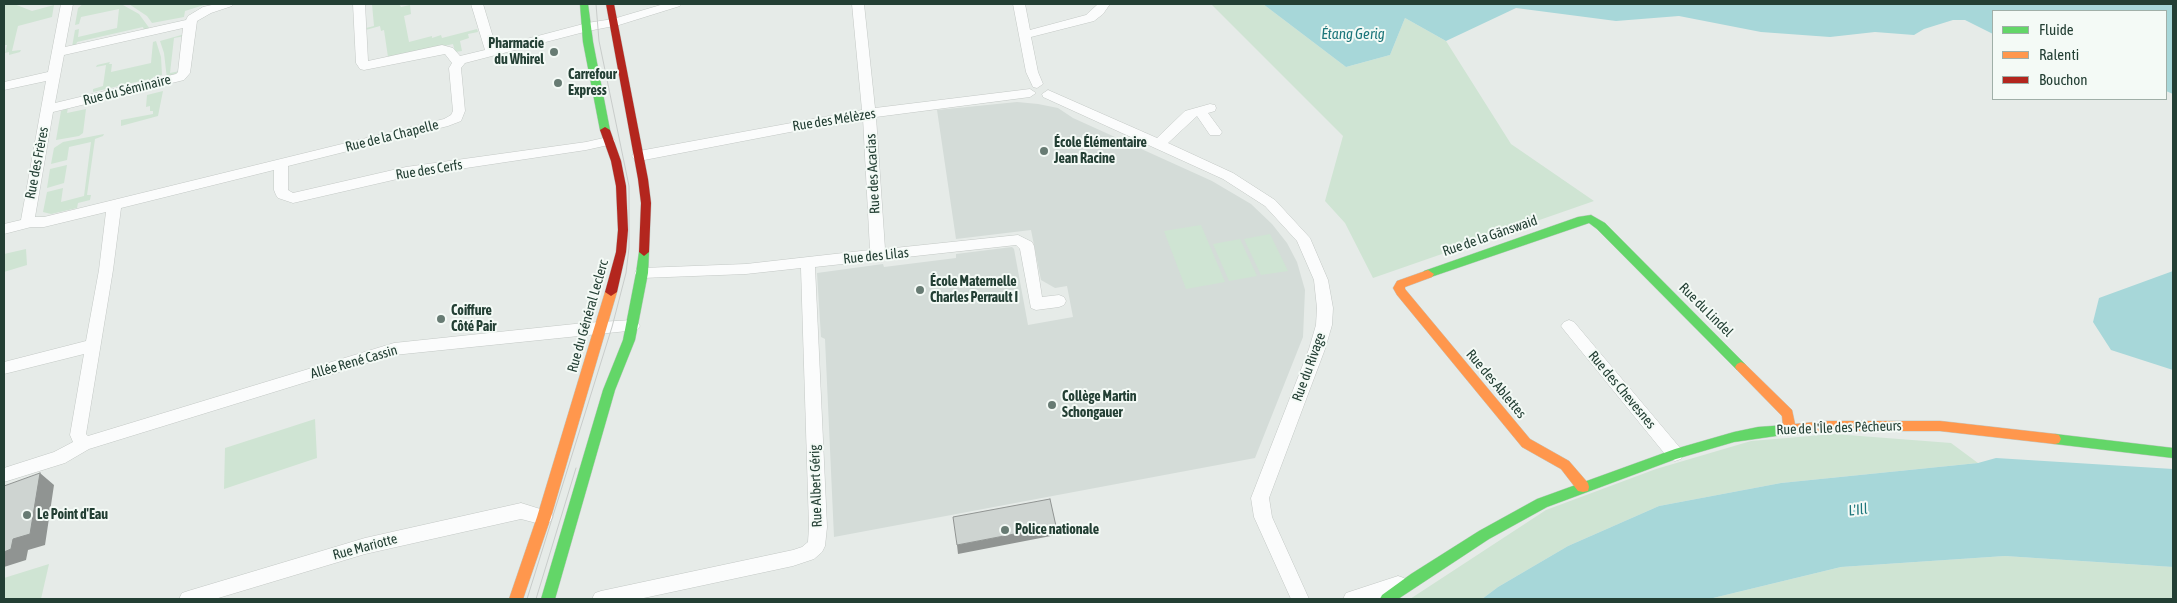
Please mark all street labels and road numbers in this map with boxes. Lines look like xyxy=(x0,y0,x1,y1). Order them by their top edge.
street label: Rue du Séminaire xyxy=(81,71,173,109)
street label: Rue des Mélèzes xyxy=(791,105,877,135)
street label: Rue de la Chapelle xyxy=(344,116,440,156)
street label: Rue des Frères xyxy=(22,125,52,201)
street label: Rue des Acacias xyxy=(863,133,883,215)
street label: Rue des Cerfs xyxy=(394,156,464,184)
street label: Rue de la Gänswaid xyxy=(1440,212,1540,260)
street label: Rue des Lilas xyxy=(842,244,910,268)
street label: Rue du Général Leclerc xyxy=(564,258,612,374)
street label: Rue du Lindel xyxy=(1675,279,1737,341)
street label: Rue du Rivage xyxy=(1289,330,1329,404)
street label: Allée René Cassin xyxy=(309,342,399,382)
street label: Rue des Ablettes xyxy=(1462,346,1530,422)
street label: Rue des Chevesnes xyxy=(1585,348,1659,432)
street label: Rue de l'Île des Pêcheurs xyxy=(1776,417,1902,439)
street label: Rue Albert Gérig xyxy=(806,444,826,528)
street label: Rue Mariotte xyxy=(331,530,399,564)

